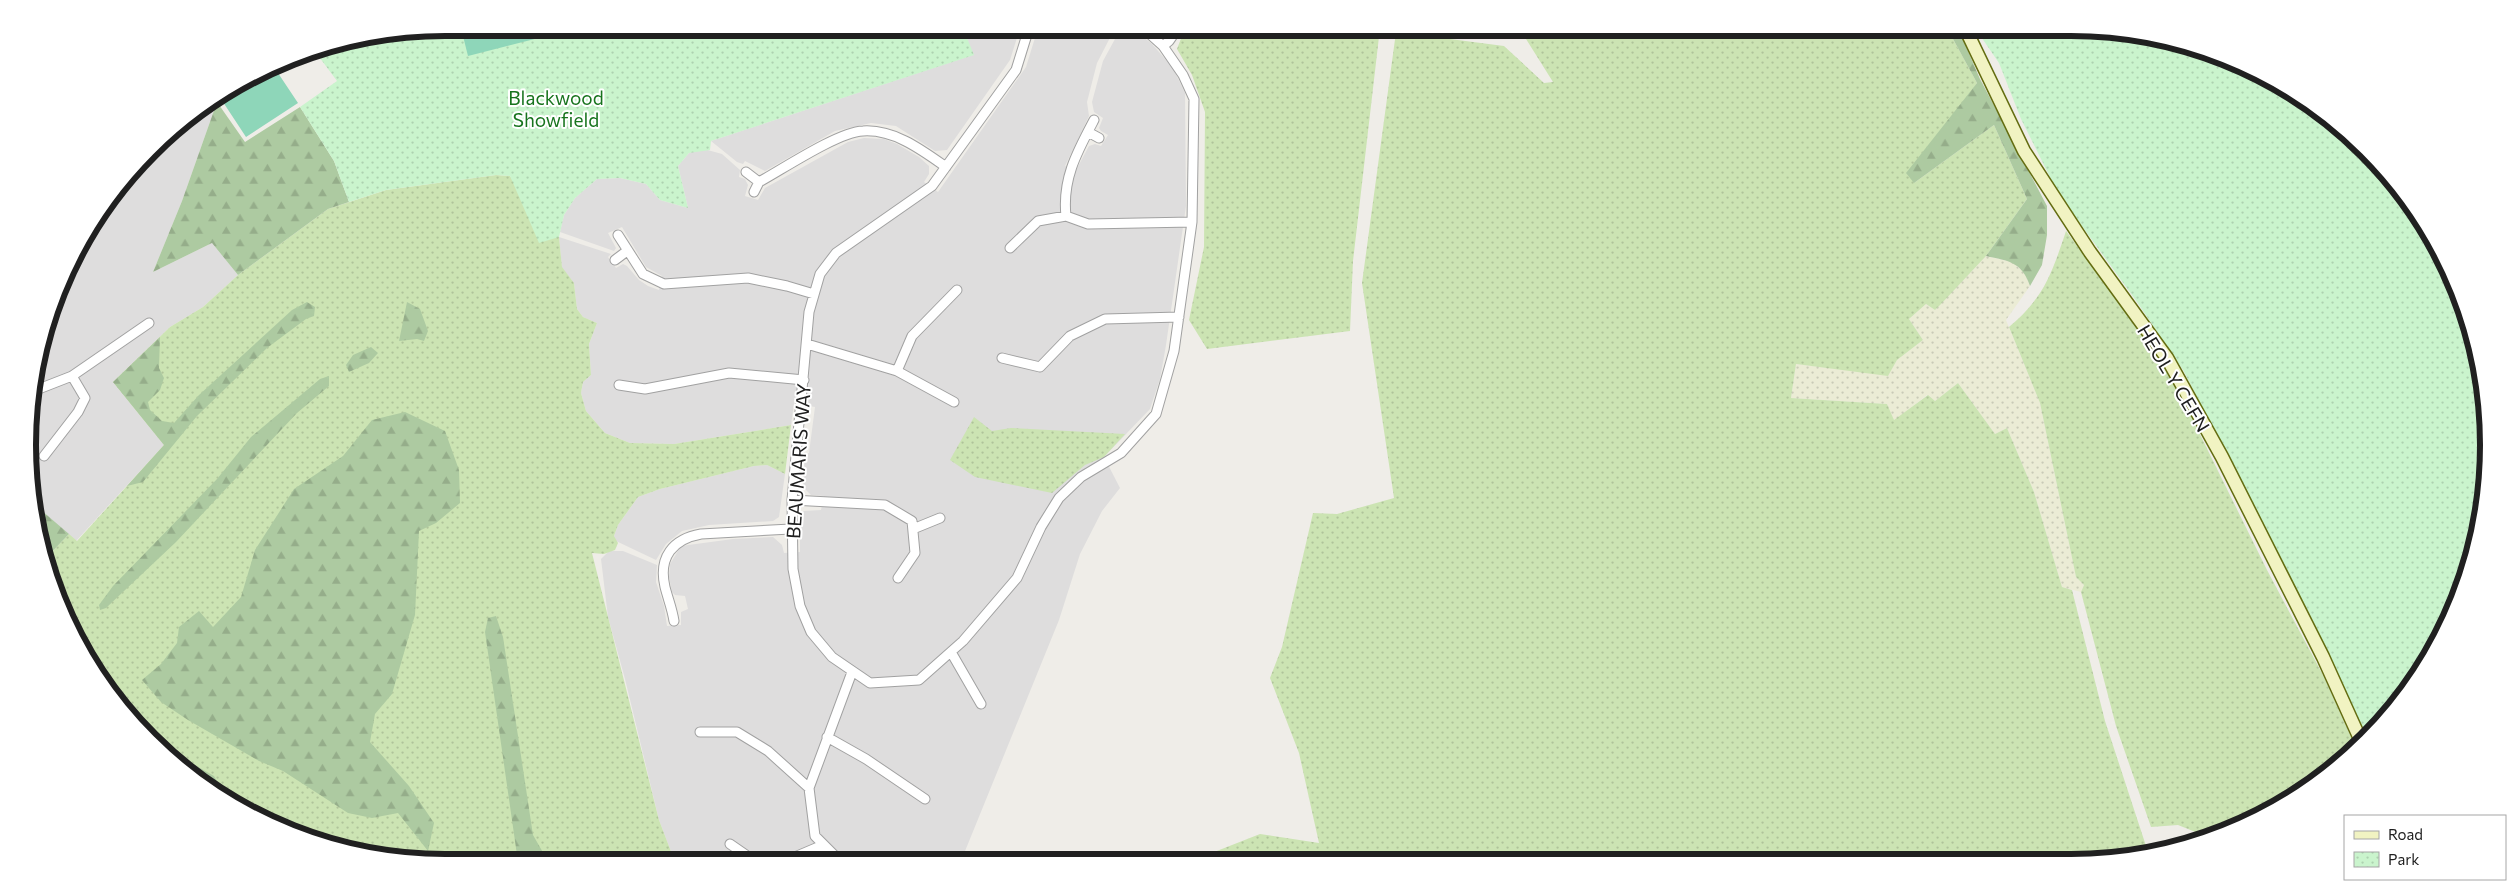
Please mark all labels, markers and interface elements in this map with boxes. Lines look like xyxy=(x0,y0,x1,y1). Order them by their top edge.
park label: Blackwood Showfield xyxy=(508,86,604,131)
street label: HEOL Y CEFN xyxy=(2133,320,2215,436)
street label: BEAUMARIS WAY xyxy=(781,383,815,539)
legend xyxy=(2344,815,2506,880)
text: Road xyxy=(2388,825,2423,843)
text: Park xyxy=(2388,850,2419,868)

